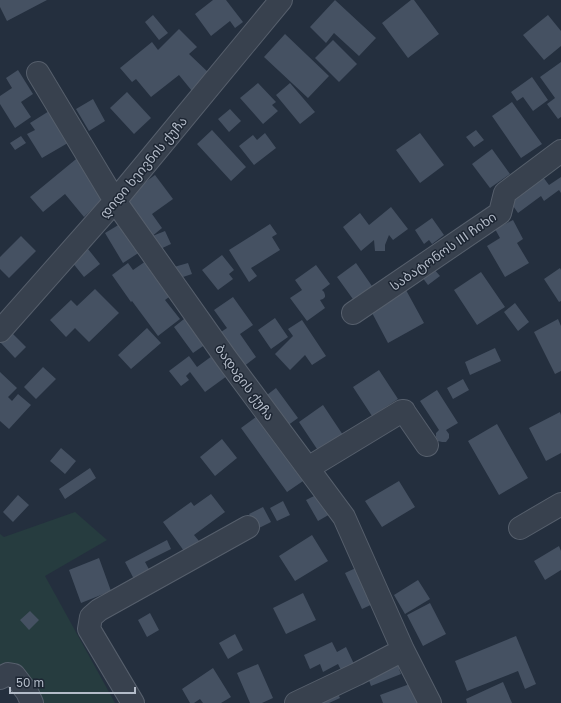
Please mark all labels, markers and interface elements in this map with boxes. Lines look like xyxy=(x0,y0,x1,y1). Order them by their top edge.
street label: დიდი ხეივნის ქუჩა xyxy=(96,113,191,222)
street label: საბატონოს III ჩიხი xyxy=(387,208,499,294)
street label: ბადაგის ქუჩა xyxy=(211,341,278,424)
scale bar xyxy=(10,669,135,695)
text: 50 m xyxy=(16,675,44,690)

